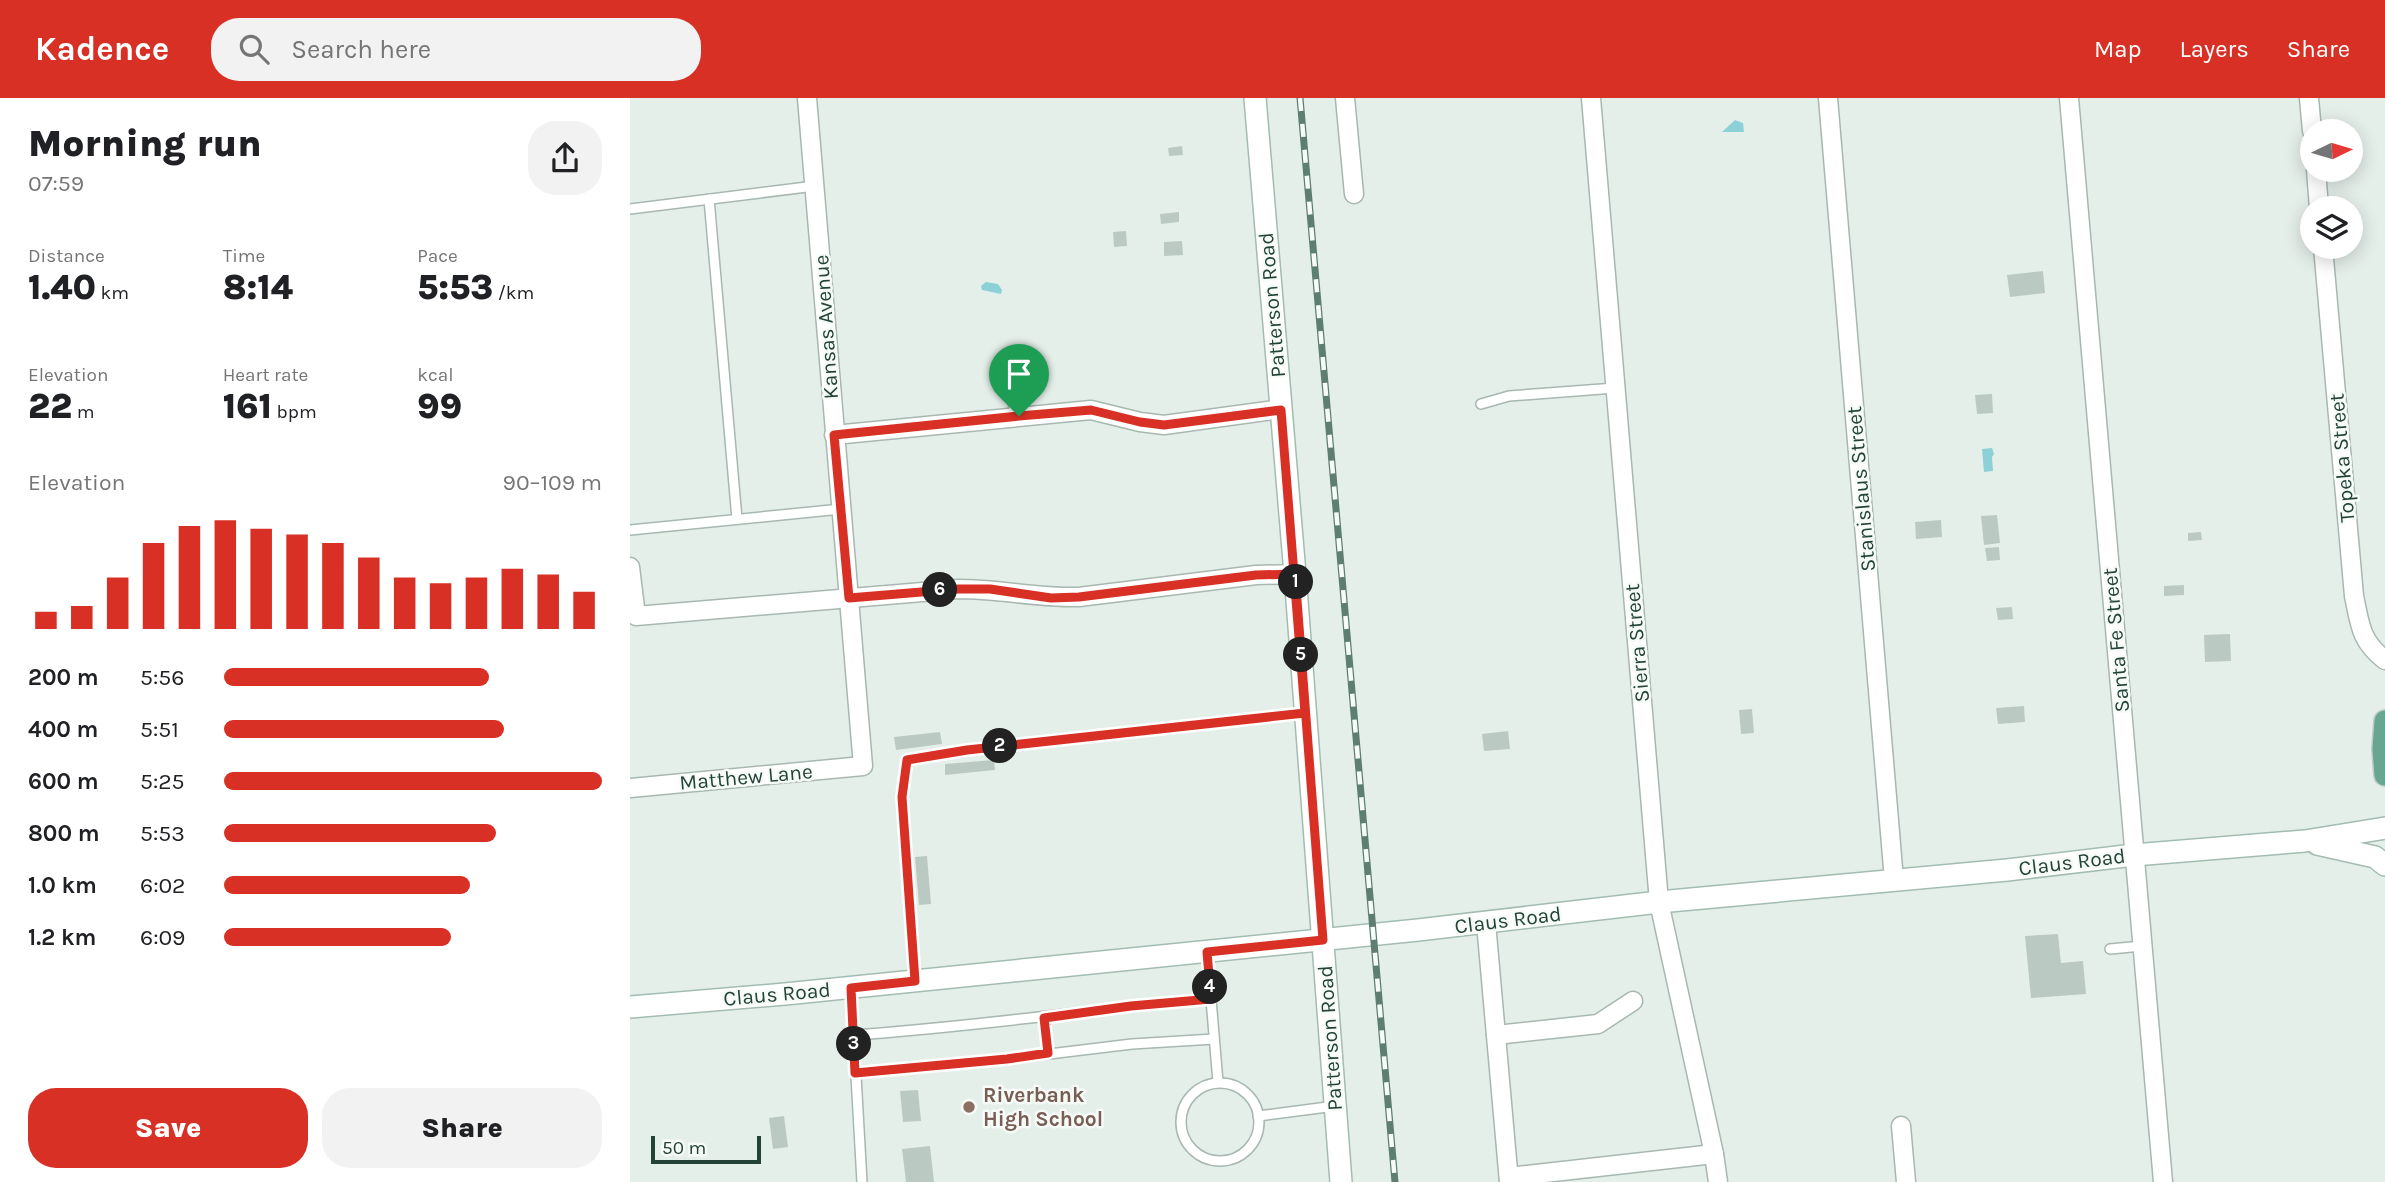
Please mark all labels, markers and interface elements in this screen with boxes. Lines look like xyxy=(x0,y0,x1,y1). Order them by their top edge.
search box xyxy=(211,18,701,81)
text: Kadence xyxy=(35,30,169,68)
icon: search xyxy=(235,30,273,68)
text: Search here xyxy=(291,34,431,65)
text: Map xyxy=(2094,35,2142,63)
text: Layers xyxy=(2180,35,2249,63)
text: Share xyxy=(2287,35,2350,63)
north arrow xyxy=(2300,119,2362,182)
map controls xyxy=(2300,119,2363,259)
text: Morning run xyxy=(28,121,262,166)
button: share xyxy=(528,121,602,195)
text: 07:59 xyxy=(28,170,84,197)
button: layers xyxy=(2300,196,2363,259)
street label: Patterson Road xyxy=(1254,231,1290,379)
text: Distance xyxy=(28,245,105,267)
text: Time xyxy=(223,245,265,267)
text: Pace xyxy=(417,245,458,267)
street label: Kansas Avenue xyxy=(809,254,843,400)
text: 1.40 xyxy=(28,267,96,308)
text: 8:14 xyxy=(223,267,293,308)
text: 5:53 xyxy=(417,267,493,308)
text: km xyxy=(96,282,129,304)
text: /km xyxy=(493,282,534,304)
pin xyxy=(989,344,1049,416)
icon: arrive xyxy=(1000,355,1038,393)
text: Elevation xyxy=(28,364,108,386)
text: Heart rate xyxy=(223,364,308,386)
text: kcal xyxy=(417,364,454,386)
text: 22 xyxy=(28,386,72,427)
text: 161 xyxy=(223,386,272,427)
text: 99 xyxy=(417,386,462,427)
street label: Topeka Street xyxy=(2324,392,2360,524)
text: m xyxy=(72,401,95,423)
text: bpm xyxy=(272,401,317,423)
street label: Stanislaus Street xyxy=(1842,405,1880,573)
text: Elevation xyxy=(28,469,125,496)
text: 90–109 m xyxy=(503,469,602,496)
pin: 1 xyxy=(1278,564,1314,600)
street label: Santa Fe Street xyxy=(2098,567,2134,713)
text: 1 xyxy=(1292,570,1299,592)
pin: 6 xyxy=(922,573,958,608)
text: 6 xyxy=(934,578,945,600)
street label: Sierra Street xyxy=(1620,583,1654,703)
pin: 5 xyxy=(1284,638,1318,672)
text: 5 xyxy=(1295,643,1306,665)
text: 200 m xyxy=(28,664,99,691)
text: 5:56 xyxy=(140,664,184,691)
text: 400 m xyxy=(28,716,98,743)
text: 5:51 xyxy=(140,716,179,743)
pin: 2 xyxy=(982,728,1018,764)
text: 2 xyxy=(994,734,1005,756)
street label: Matthew Lane xyxy=(678,759,814,795)
text: 600 m xyxy=(28,768,99,795)
text: 5:25 xyxy=(140,768,185,795)
text: 800 m xyxy=(28,820,100,847)
text: 5:53 xyxy=(140,820,185,847)
street label: Claus Road xyxy=(2017,844,2127,880)
text: 1.0 km xyxy=(28,872,97,899)
text: 6:02 xyxy=(140,872,185,899)
street label: Claus Road xyxy=(1453,902,1563,938)
text: 1.2 km xyxy=(28,924,96,951)
text: 6:09 xyxy=(140,924,185,951)
street label: Patterson Road xyxy=(1313,964,1347,1112)
pin: 4 xyxy=(1192,970,1228,1004)
text: 4 xyxy=(1204,975,1215,997)
street label: Claus Road xyxy=(722,977,832,1011)
pin: 3 xyxy=(836,1026,872,1062)
text: 3 xyxy=(848,1032,859,1054)
place label: Riverbank High School xyxy=(983,1083,1103,1131)
button: Save xyxy=(28,1088,308,1168)
button: Share xyxy=(322,1088,602,1168)
marker: Riverbank High School xyxy=(961,1099,977,1115)
scale bar xyxy=(651,1133,761,1165)
text: 50 m xyxy=(662,1137,706,1159)

